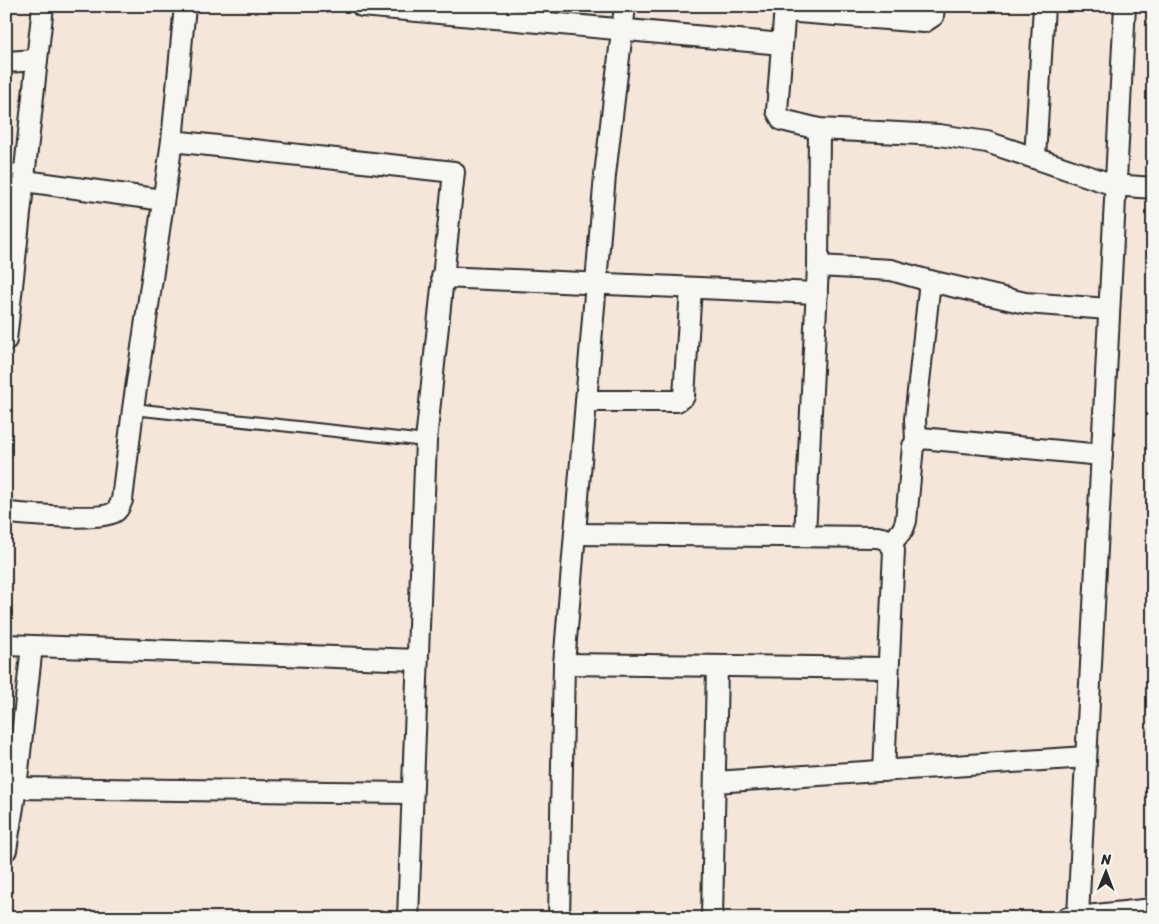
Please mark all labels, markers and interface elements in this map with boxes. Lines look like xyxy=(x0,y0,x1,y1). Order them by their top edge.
north arrow xyxy=(1082,846,1132,896)
text: N xyxy=(1100,847,1112,872)

